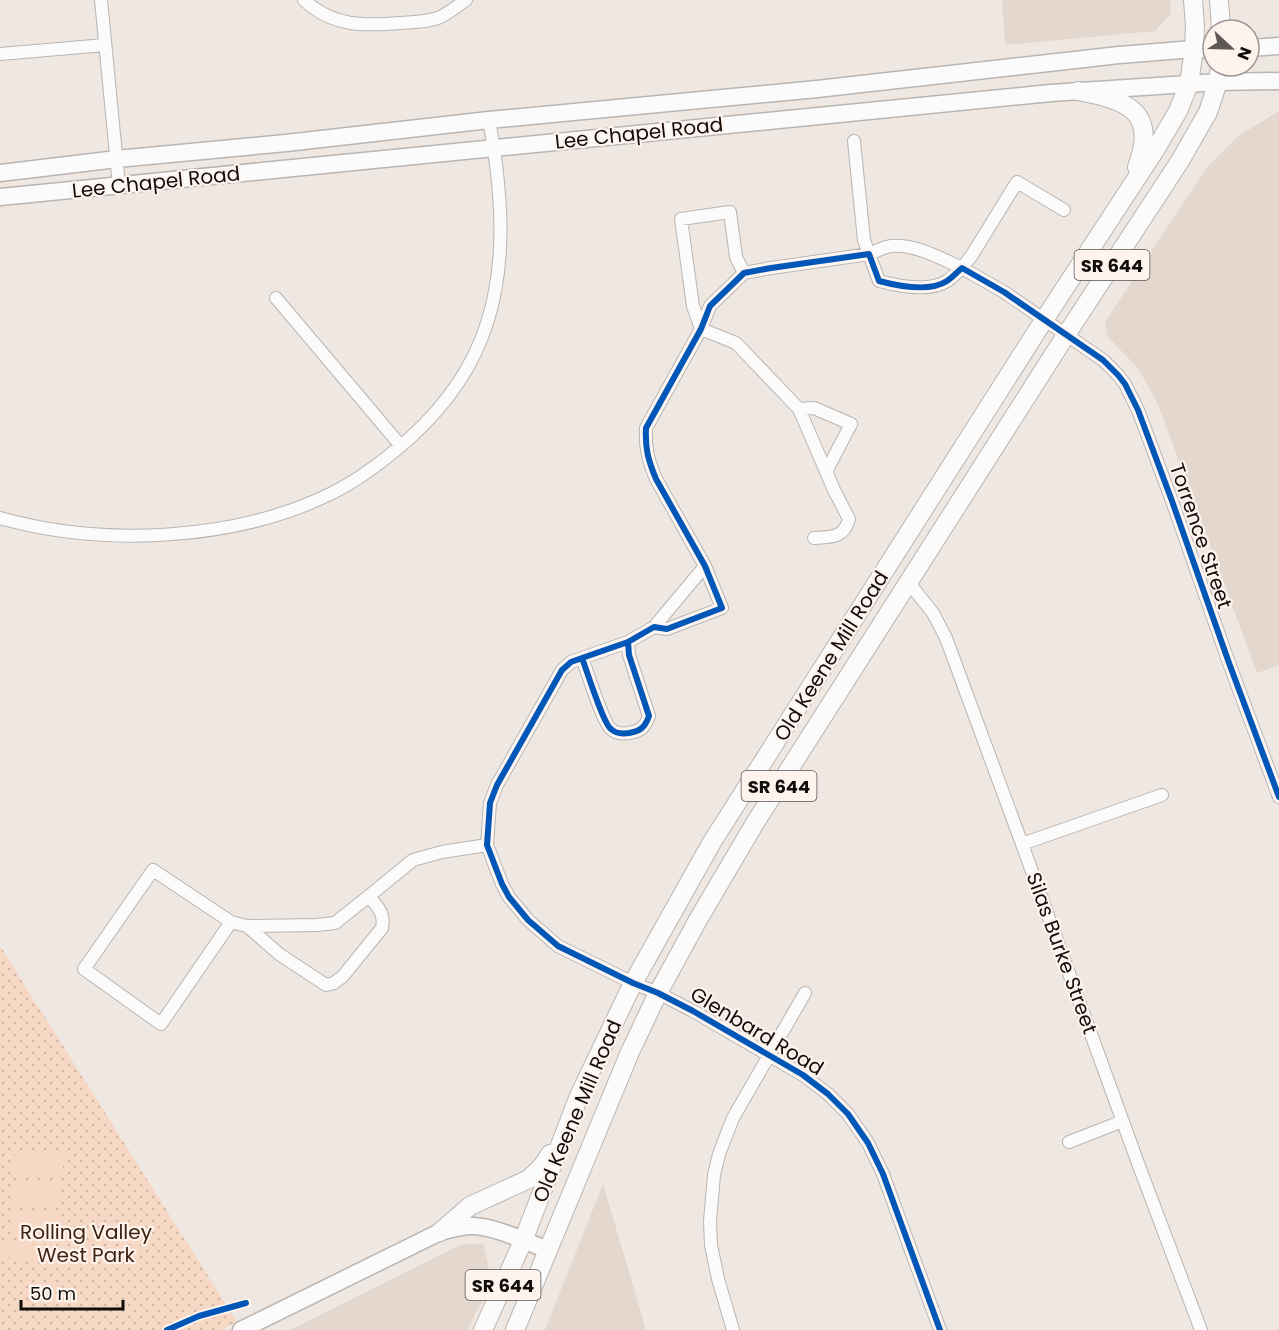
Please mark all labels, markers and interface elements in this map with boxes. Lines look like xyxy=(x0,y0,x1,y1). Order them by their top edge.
north arrow xyxy=(1201,18,1261,78)
text: N xyxy=(1232,44,1257,63)
street label: Lee Chapel Road xyxy=(554,110,724,156)
street label: Lee Chapel Road xyxy=(71,159,241,205)
road number: SR 644 xyxy=(1074,250,1150,280)
street label: Torrence Street xyxy=(1163,459,1239,613)
street label: Old Keene Mill Road xyxy=(767,565,895,747)
road number: SR 644 xyxy=(742,771,816,801)
street label: Silas Burke Street xyxy=(1020,868,1104,1038)
street label: Glenbard Road xyxy=(685,980,829,1082)
street label: Old Keene Mill Road xyxy=(526,1015,628,1207)
park label: Rolling Valley West Park xyxy=(20,1218,152,1269)
road number: SR 644 xyxy=(466,1270,540,1300)
scale bar xyxy=(21,1273,123,1311)
text: 50 m xyxy=(30,1281,76,1306)

